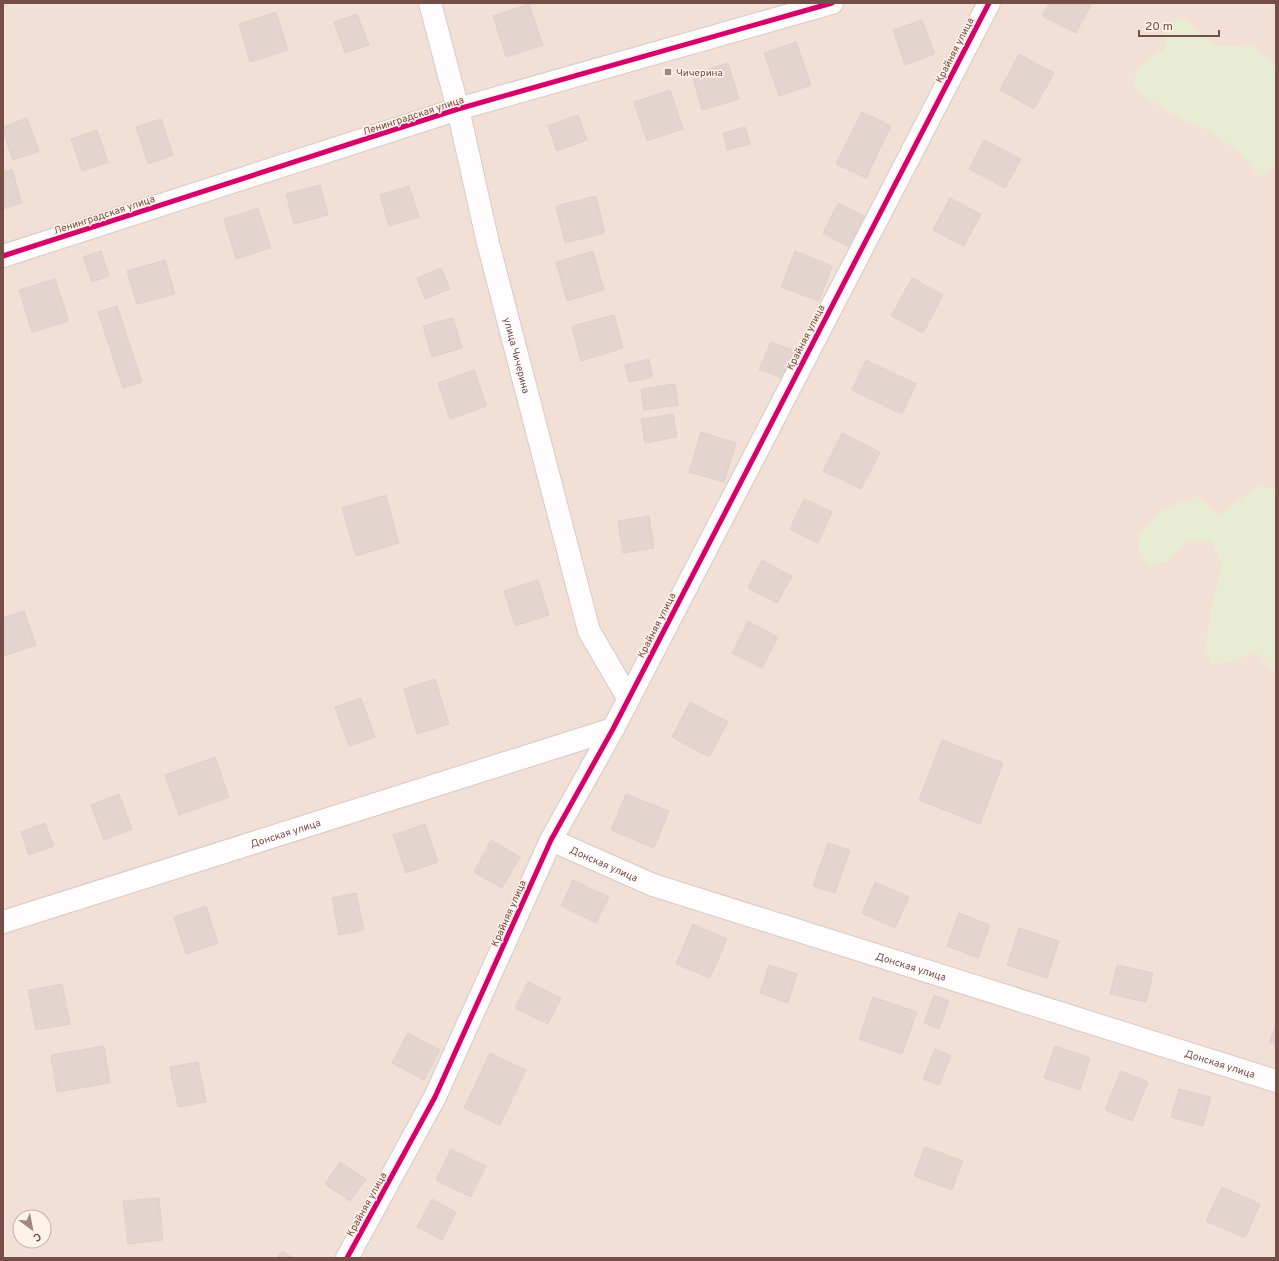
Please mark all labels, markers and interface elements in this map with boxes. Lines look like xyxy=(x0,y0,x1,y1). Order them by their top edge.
scale bar xyxy=(1139,12,1219,38)
street label: Крайняя улица xyxy=(933,16,977,86)
text: 20 m xyxy=(1145,19,1173,35)
marker: Чичерина xyxy=(663,67,673,77)
place label: Чичерина xyxy=(676,67,723,80)
street label: Ленинградская улица xyxy=(361,94,466,139)
street label: Ленинградская улица xyxy=(52,193,157,238)
street label: Крайняя улица xyxy=(784,303,828,373)
street label: улица Чичерина xyxy=(500,316,532,395)
street label: Крайняя улица xyxy=(635,591,679,661)
street label: Донская улица xyxy=(249,817,322,851)
street label: Донская улица xyxy=(567,844,640,885)
street label: Крайняя улица xyxy=(489,878,530,949)
street label: Донская улица xyxy=(874,950,947,985)
street label: Донская улица xyxy=(1183,1048,1256,1082)
street label: Крайняя улица xyxy=(344,1170,390,1239)
north arrow xyxy=(12,1209,52,1249)
text: С xyxy=(30,1229,43,1244)

